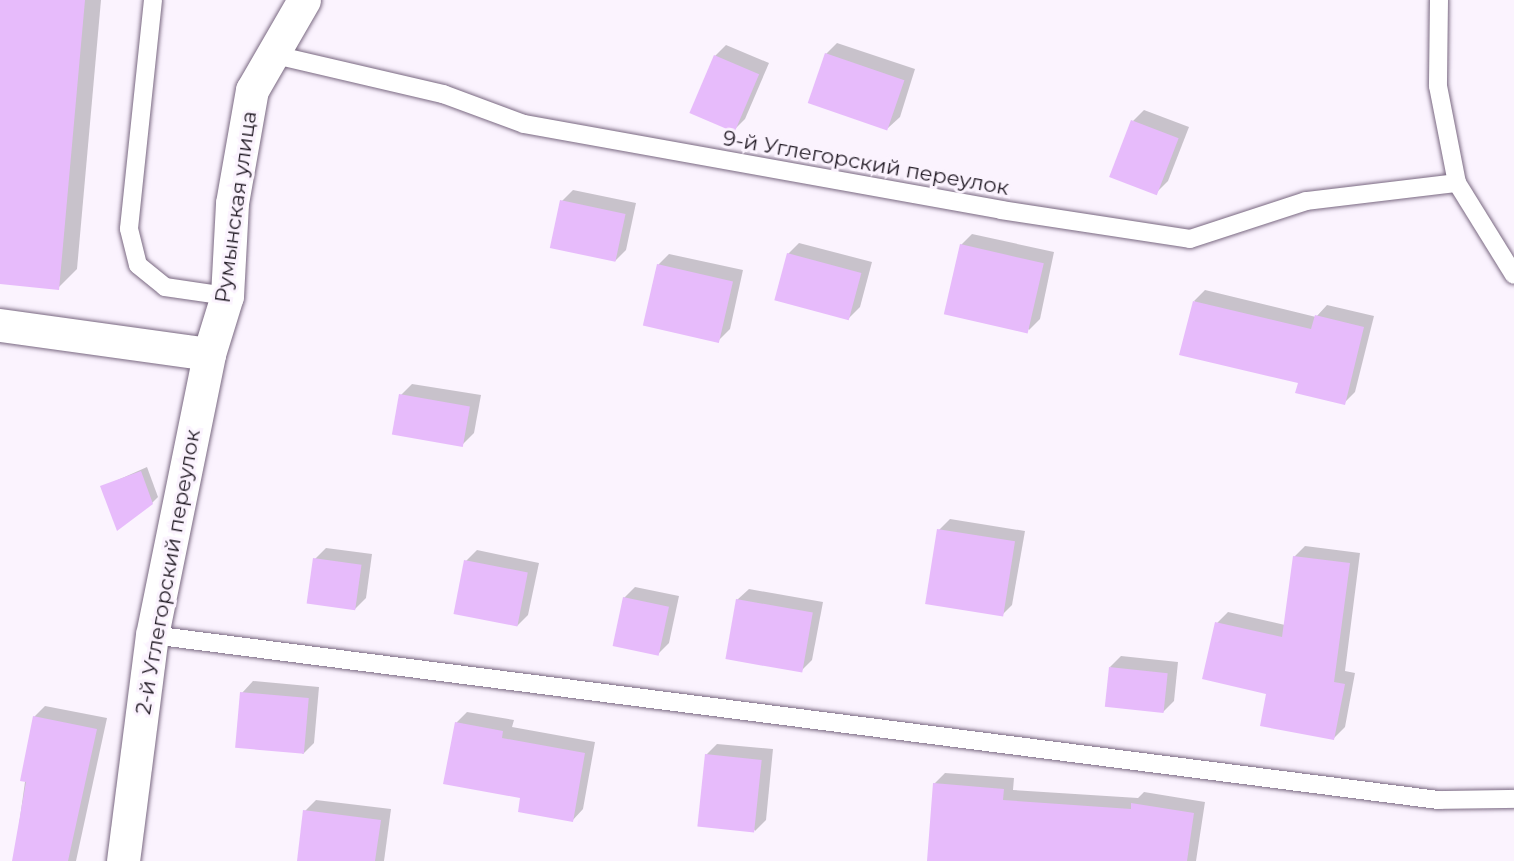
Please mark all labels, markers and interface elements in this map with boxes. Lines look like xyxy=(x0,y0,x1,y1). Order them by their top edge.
street label: Румынская улица xyxy=(210,109,262,305)
street label: 9-й Углегорский переулок xyxy=(721,125,1011,201)
street label: 2-й Углегорский переулок xyxy=(131,428,205,716)

